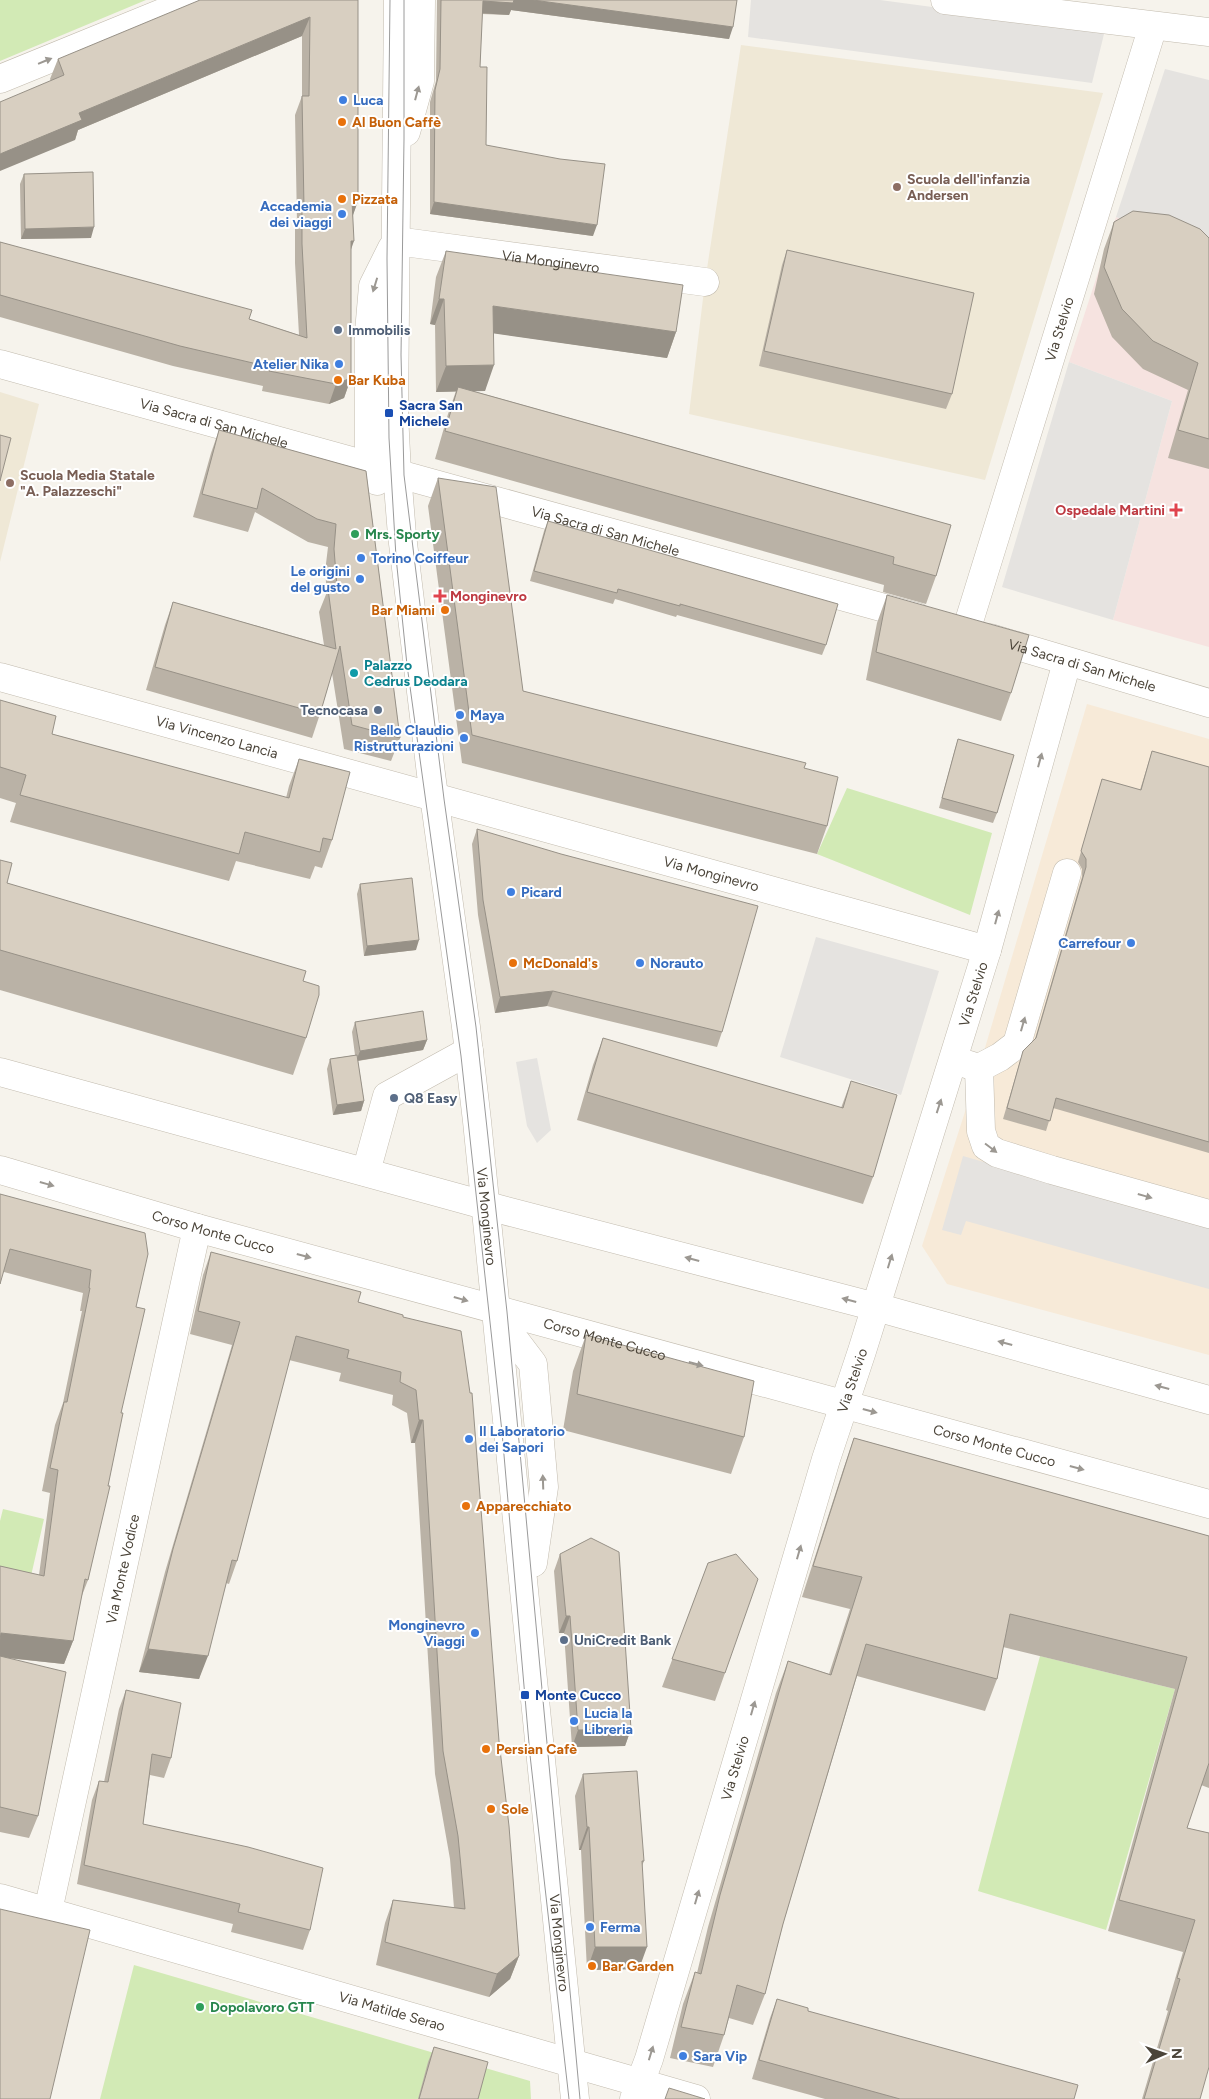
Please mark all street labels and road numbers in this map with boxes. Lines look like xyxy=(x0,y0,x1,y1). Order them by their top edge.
street label: Via Monginevro xyxy=(501,247,600,277)
street label: Via Stelvio xyxy=(1042,295,1078,364)
street label: Via Sacra di San Michele xyxy=(138,395,290,452)
street label: Via Sacra di San Michele xyxy=(529,503,682,560)
street label: Via Sacra di San Michele xyxy=(1006,636,1158,696)
street label: Via Vincenzo Lancia xyxy=(154,712,280,762)
street label: Via Monginevro xyxy=(662,853,761,896)
street label: Via Stelvio xyxy=(956,960,992,1029)
street label: Via Monginevro xyxy=(473,1167,499,1266)
street label: Corso Monte Cucco xyxy=(150,1207,276,1258)
street label: Corso Monte Cucco xyxy=(541,1315,668,1365)
street label: Via Stelvio xyxy=(834,1346,871,1415)
street label: Corso Monte Cucco xyxy=(931,1421,1058,1471)
street label: Via Monte Vodice xyxy=(103,1512,143,1626)
street label: Via Stelvio xyxy=(718,1734,753,1803)
street label: Via Monginevro xyxy=(545,1893,572,1993)
street label: Via Matilde Serao xyxy=(337,1988,447,2035)

